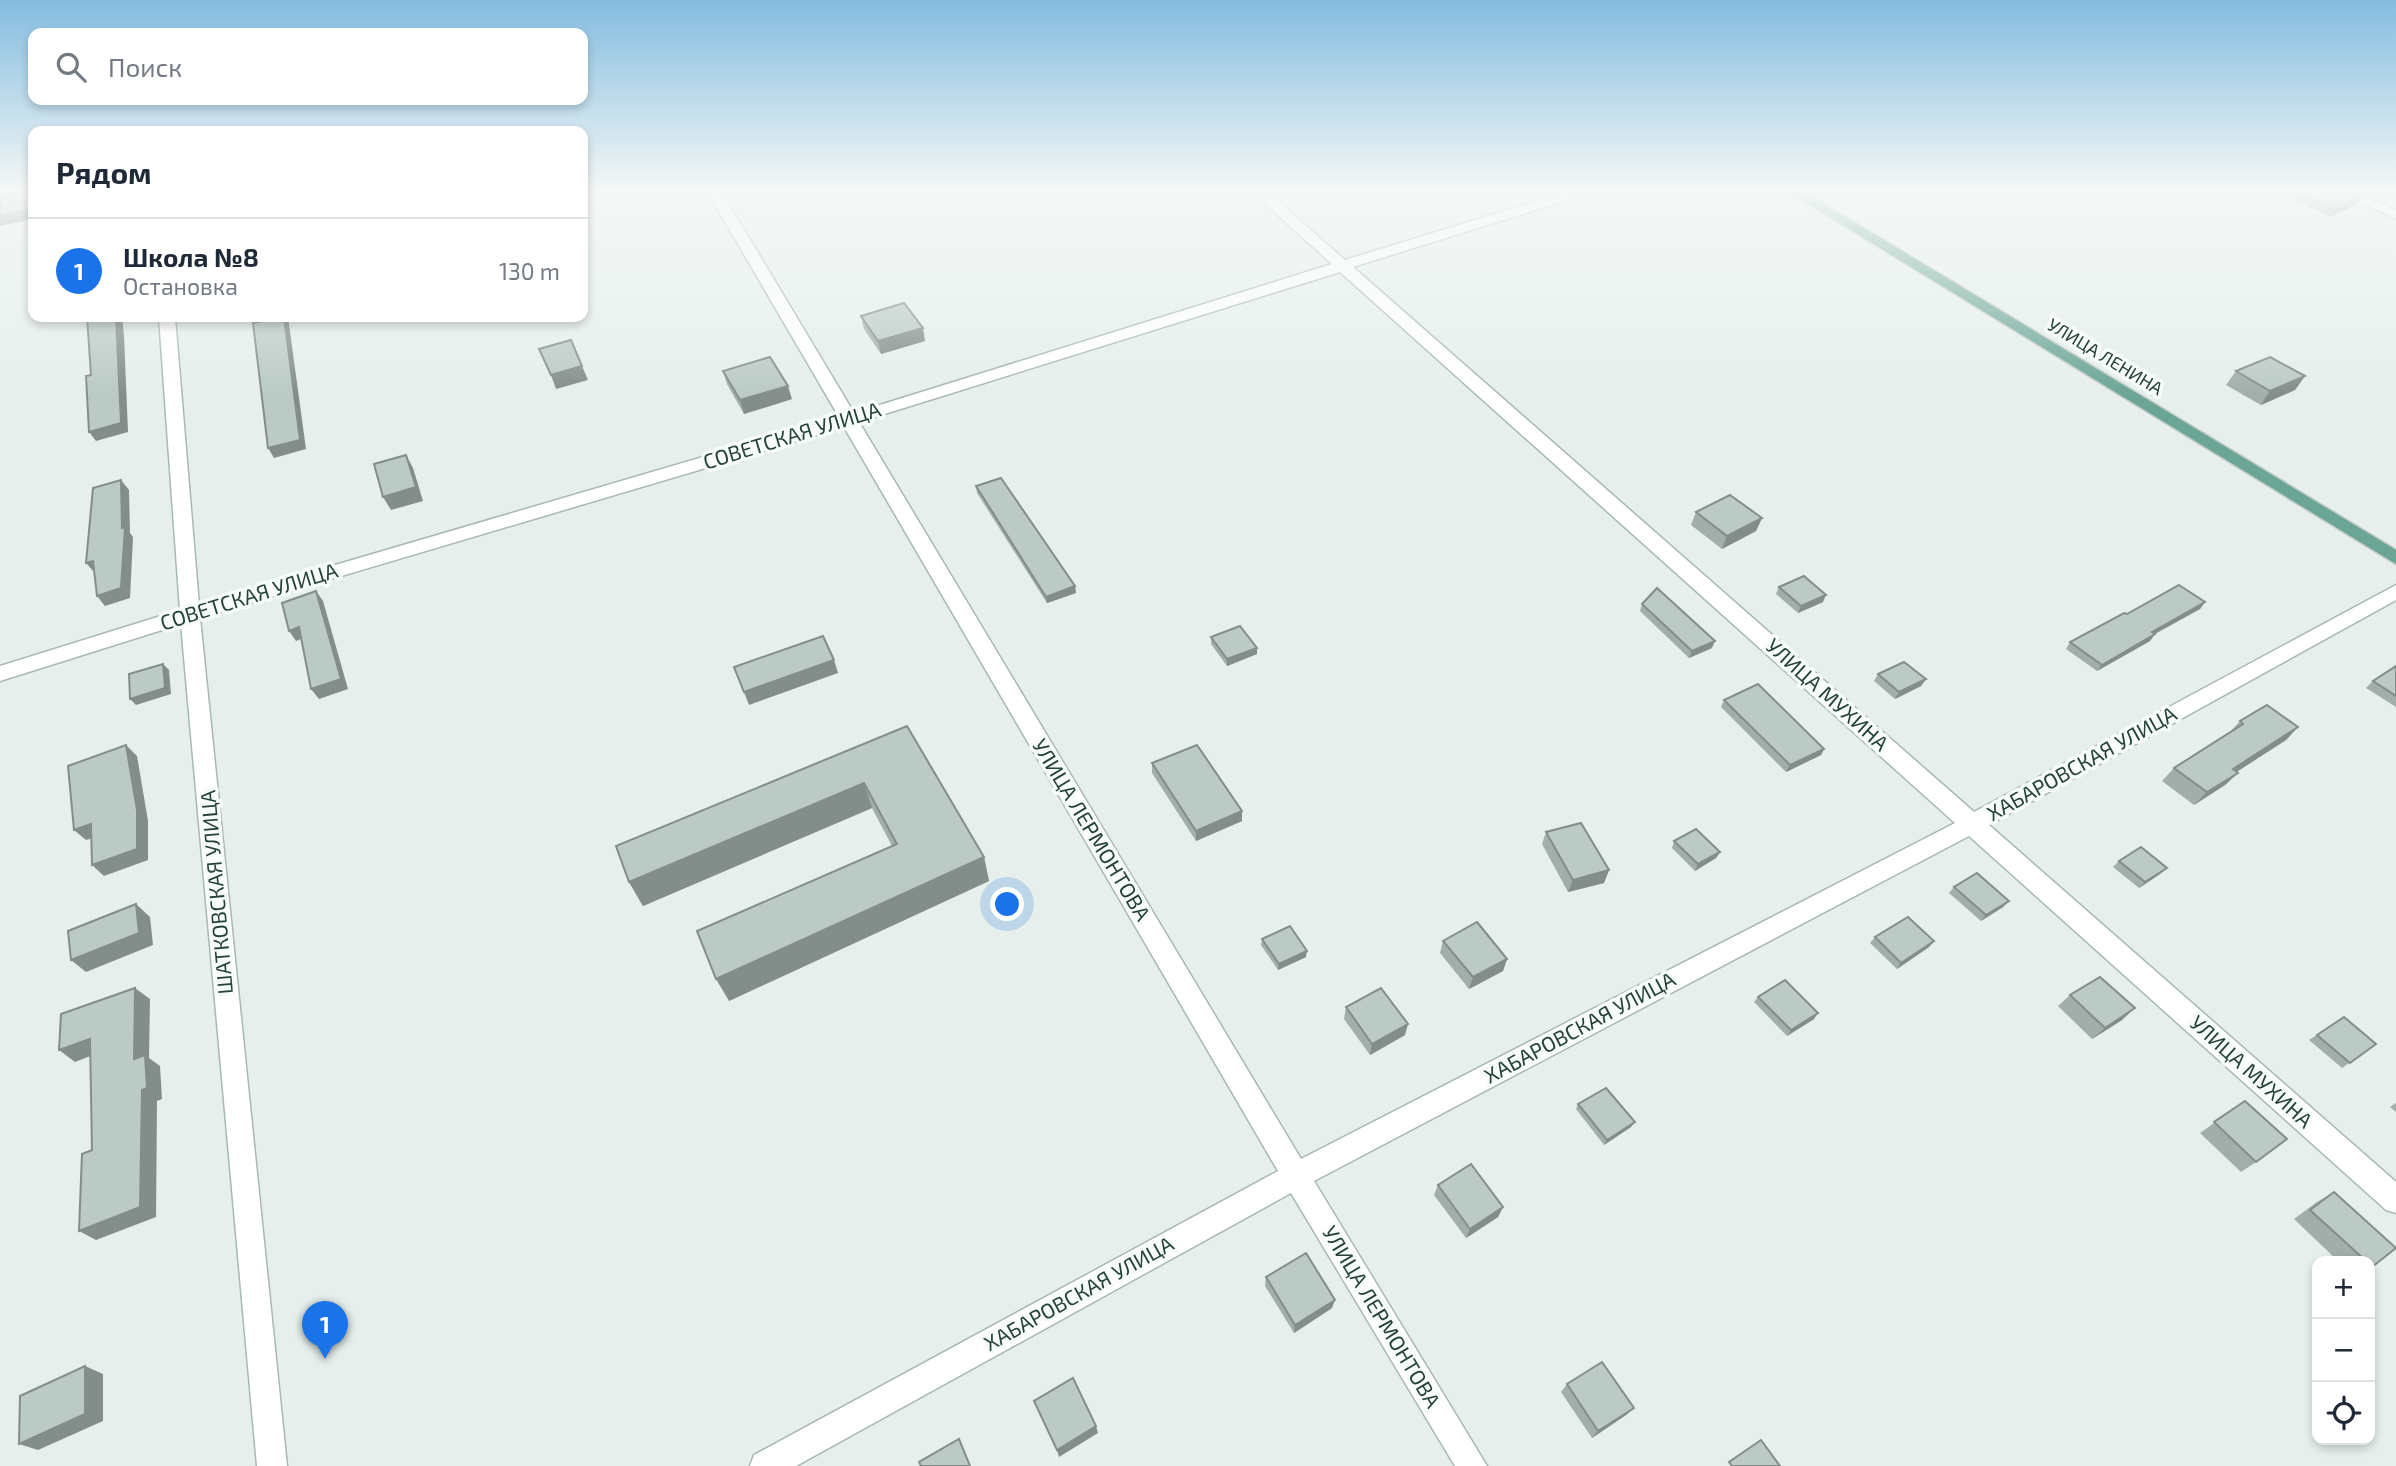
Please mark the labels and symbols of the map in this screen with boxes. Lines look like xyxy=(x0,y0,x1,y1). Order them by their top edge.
street label: УЛИЦА ЛЕНИНА xyxy=(2044,313,2168,400)
street label: СОВЕТСКАЯ УЛИЦА xyxy=(700,396,883,473)
street label: СОВЕТСКАЯ УЛИЦА xyxy=(157,557,340,634)
street label: УЛИЦА МУХИНА xyxy=(1762,632,1894,755)
street label: ХАБАРОВСКАЯ УЛИЦА xyxy=(1982,700,2180,825)
street label: УЛИЦА ЛЕРМОНТОВА xyxy=(1028,734,1156,925)
street label: ШАТКОВСКАЯ УЛИЦА xyxy=(194,789,237,995)
your location xyxy=(990,887,1024,921)
street label: ХАБАРОВСКАЯ УЛИЦА xyxy=(1479,966,1679,1088)
street label: УЛИЦА МУХИНА xyxy=(2186,1009,2318,1132)
street label: УЛИЦА ЛЕРМОНТОВА xyxy=(1318,1221,1446,1412)
street label: ХАБАРОВСКАЯ УЛИЦА xyxy=(979,1230,1177,1355)
pin: 1 xyxy=(302,1301,348,1359)

